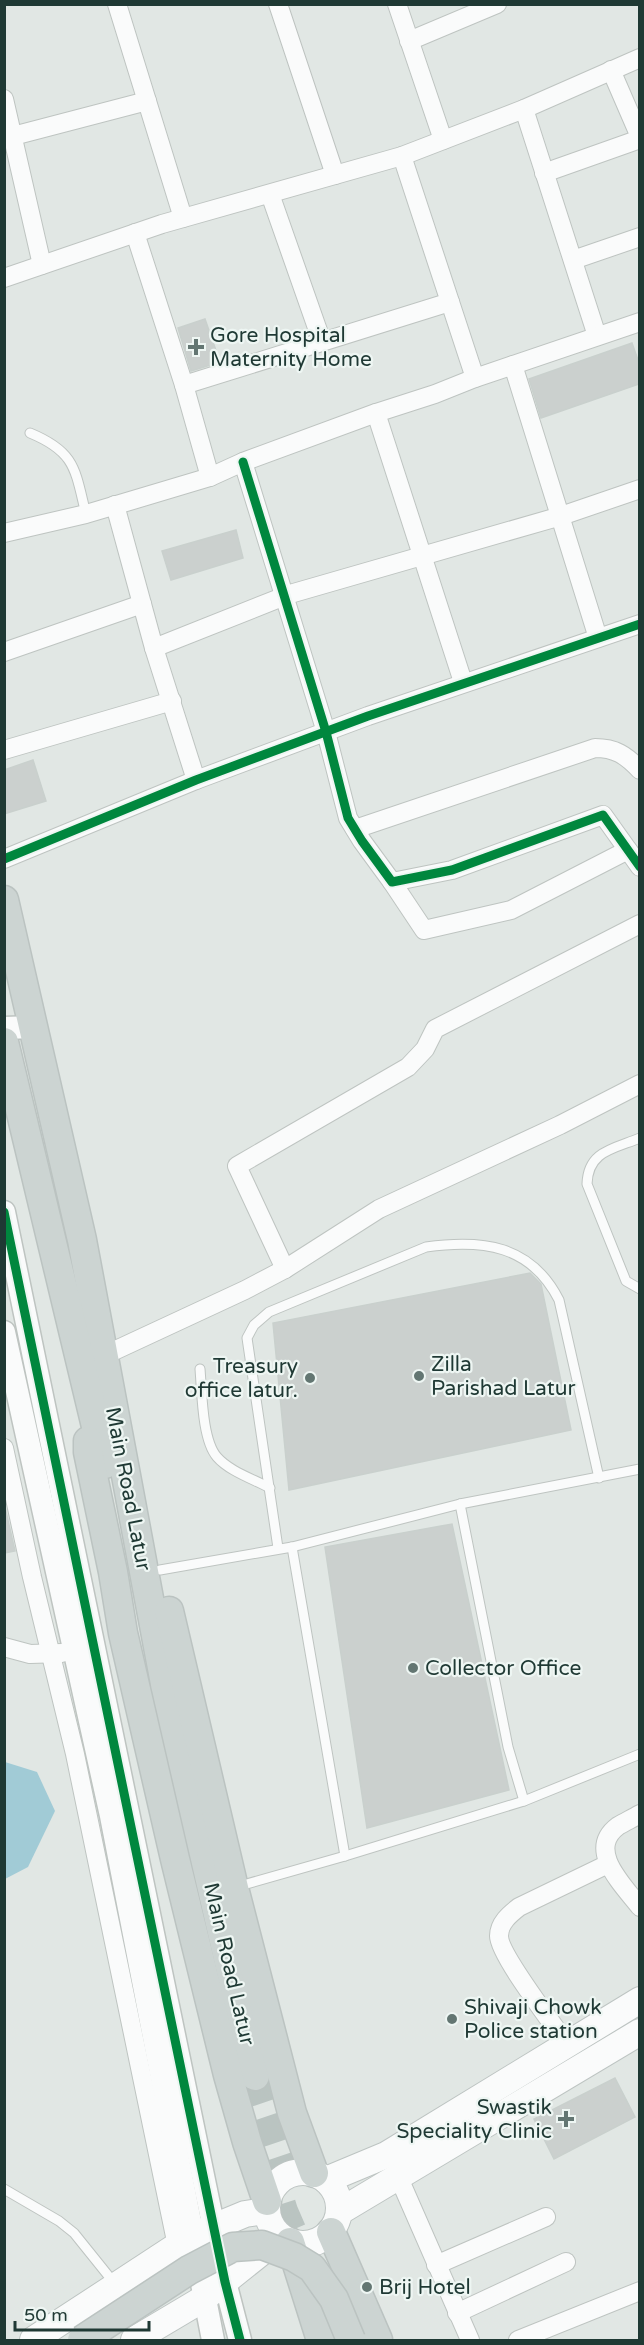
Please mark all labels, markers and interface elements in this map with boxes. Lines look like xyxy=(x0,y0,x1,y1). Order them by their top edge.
place label: Gore Hospital Maternity Home xyxy=(210,323,372,372)
marker: Gore Hospital Maternity Home xyxy=(187,338,205,356)
place label: Zilla Parishad Latur xyxy=(431,1352,576,1401)
place label: Treasury office latur. xyxy=(185,1354,298,1403)
marker: Zilla Parishad Latur xyxy=(412,1369,426,1383)
marker: Treasury office latur. xyxy=(303,1371,317,1385)
street label: Main Road Latur xyxy=(100,1405,156,1573)
place label: Collector Office xyxy=(425,1656,582,1681)
marker: Collector Office xyxy=(406,1661,420,1675)
street label: Main Road Latur xyxy=(198,1880,260,2048)
place label: Shivaji Chowk Police station xyxy=(464,1995,602,2044)
marker: Shivaji Chowk Police station xyxy=(445,2012,459,2026)
place label: Swastik Speciality Clinic xyxy=(396,2095,552,2144)
marker: Swastik Speciality Clinic xyxy=(557,2110,575,2128)
place label: Brij Hotel xyxy=(379,2275,471,2300)
marker: Brij Hotel xyxy=(360,2280,374,2294)
scale bar xyxy=(15,2294,148,2332)
text: 50 m xyxy=(24,2304,68,2326)

